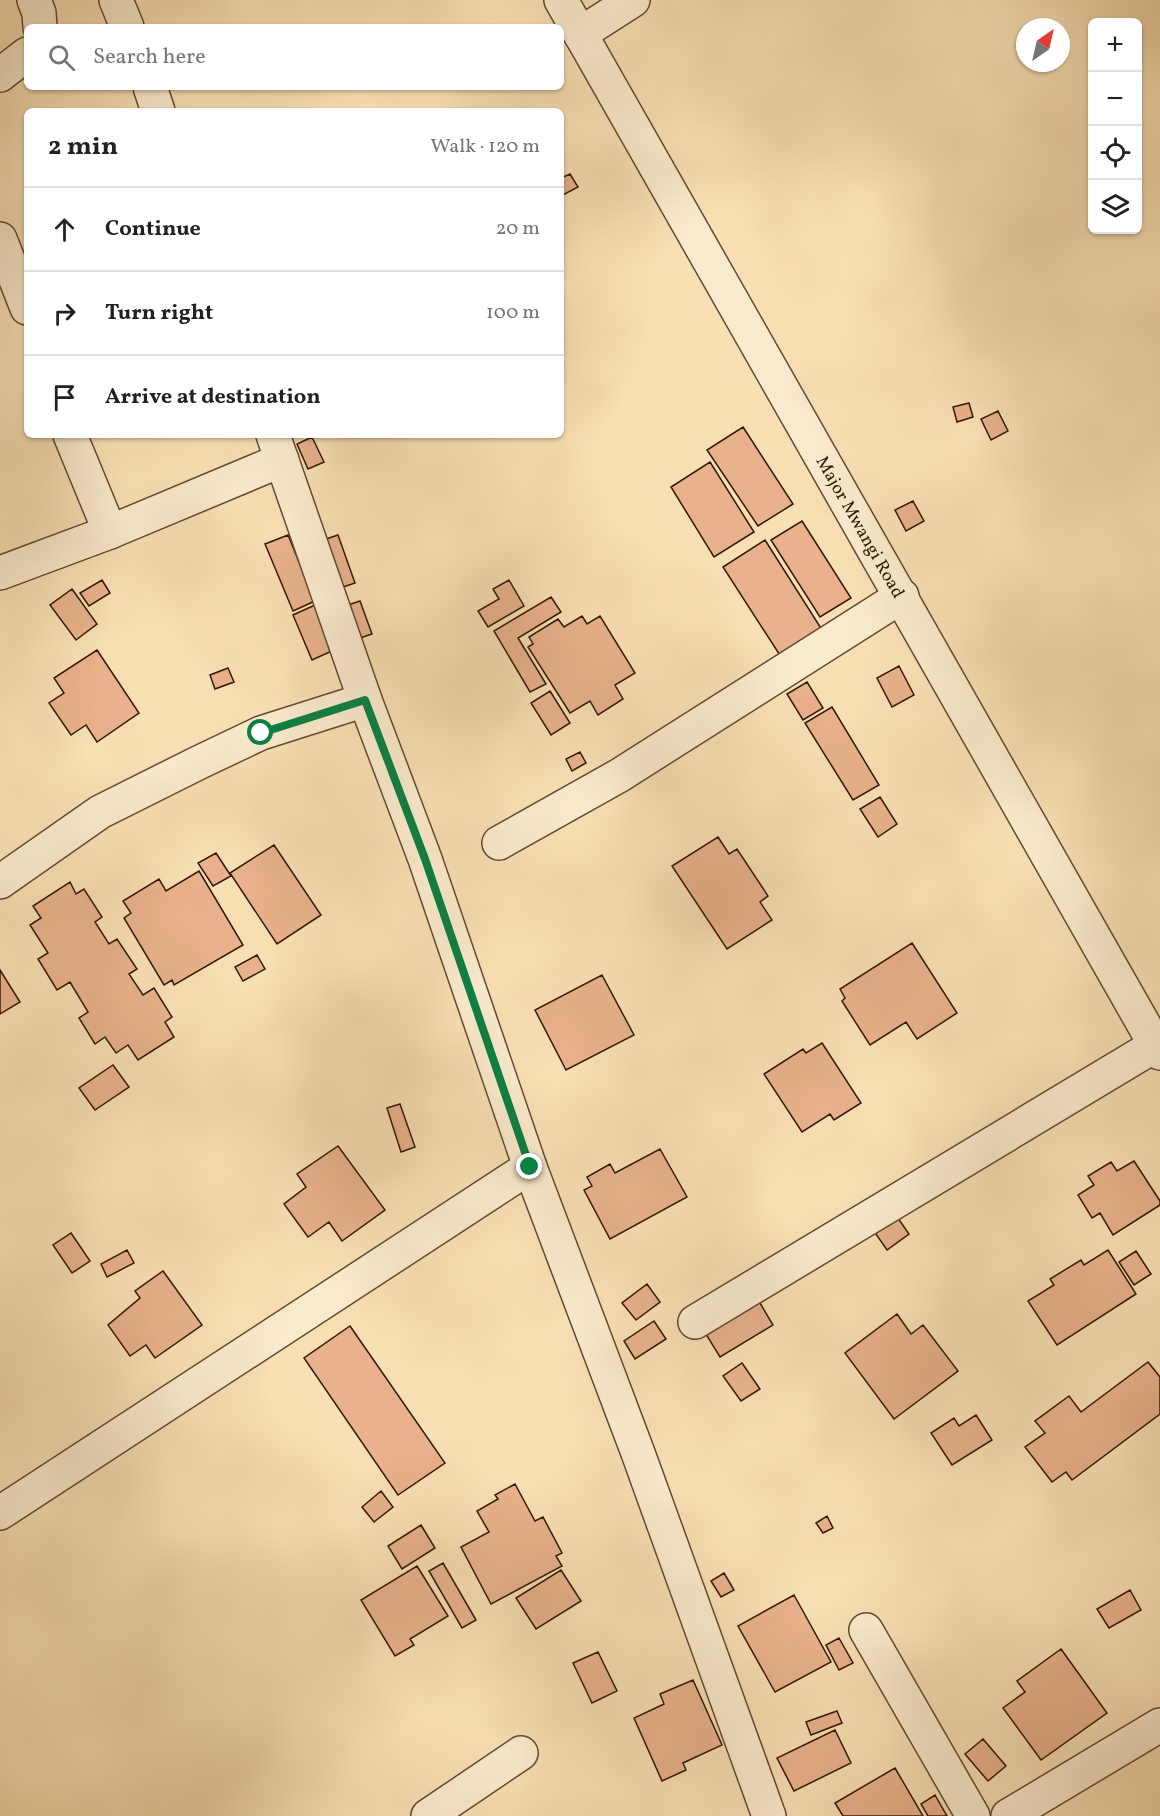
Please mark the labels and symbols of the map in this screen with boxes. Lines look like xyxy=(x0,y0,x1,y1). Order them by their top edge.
north arrow xyxy=(1016,18,1070,72)
street label: Major Mwangi Road xyxy=(809,452,910,603)
route start xyxy=(247,719,273,745)
route end xyxy=(516,1153,542,1179)

